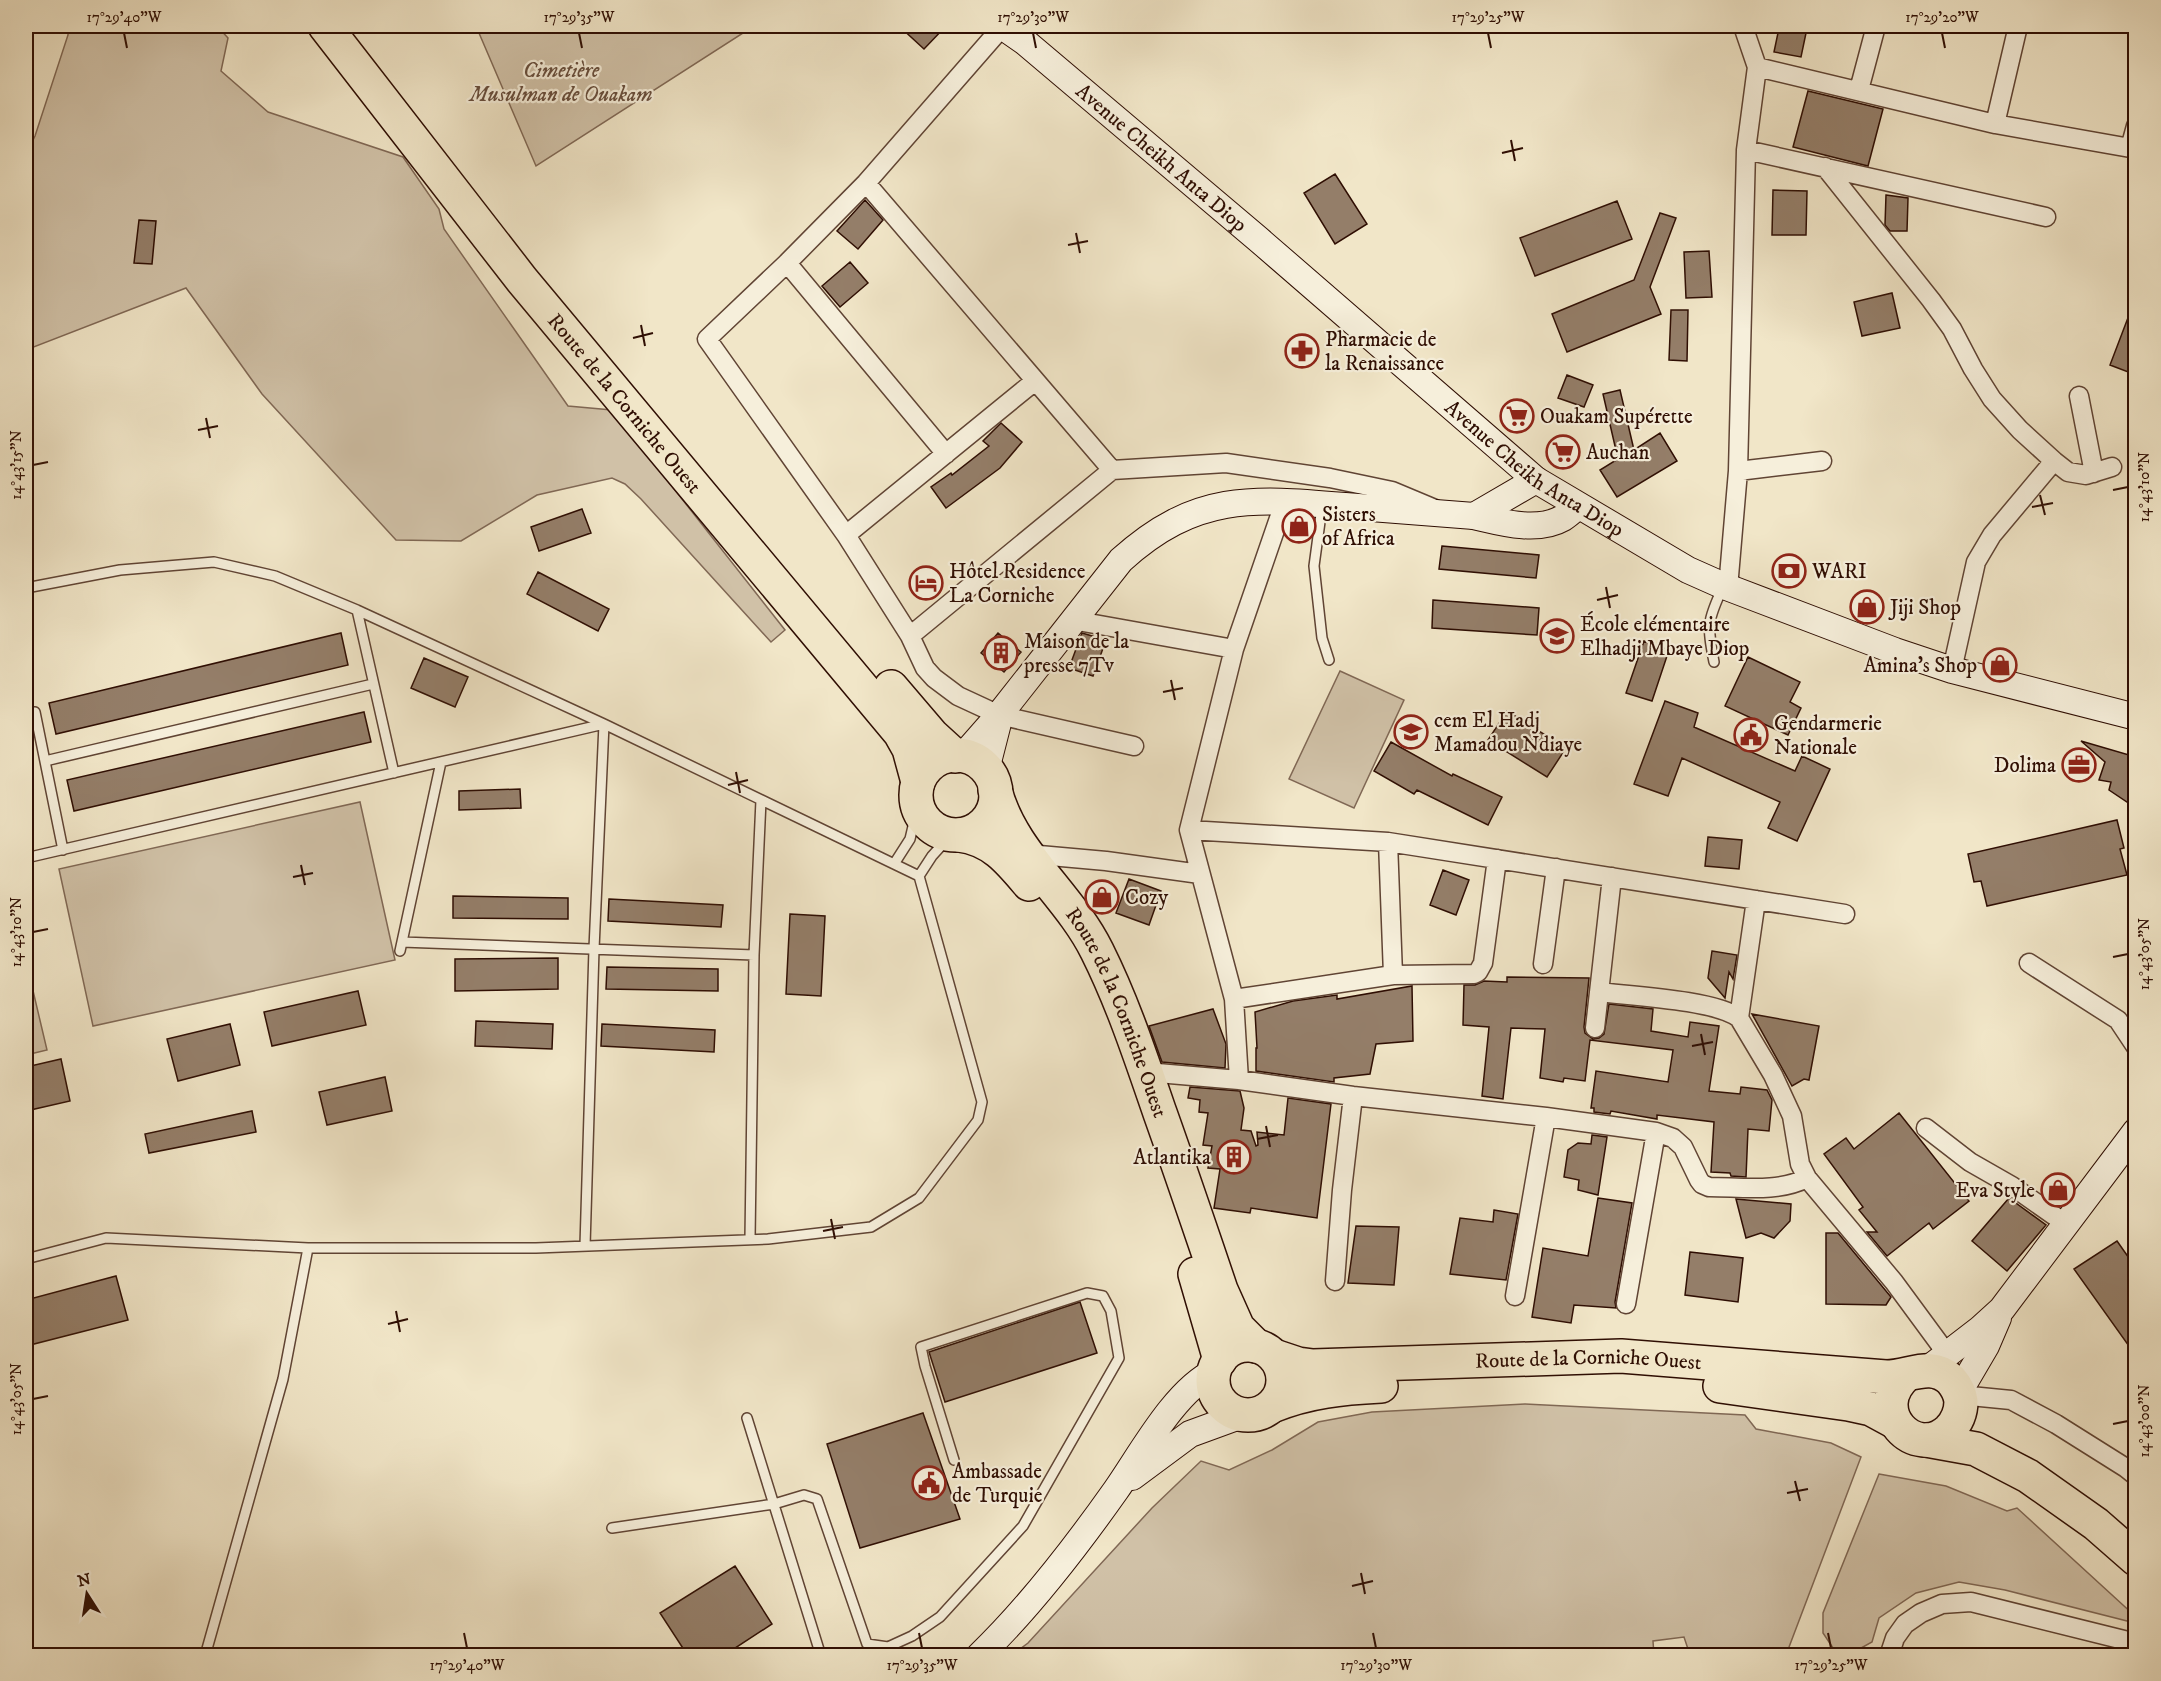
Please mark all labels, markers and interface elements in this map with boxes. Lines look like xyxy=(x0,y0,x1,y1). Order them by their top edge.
text: 17°29'40"W xyxy=(87,8,162,27)
text: 17°29'35"W xyxy=(543,8,615,27)
text: 17°29'30"W xyxy=(997,8,1069,27)
text: 17°29'25"W xyxy=(1452,8,1525,27)
text: 17°29'20"W xyxy=(1905,8,1979,27)
park label: Cimetière Musulman de Ouakam xyxy=(467,58,653,108)
street label: Avenue Cheikh Anta Diop xyxy=(1070,79,1252,238)
street label: Route de la Corniche Ouest xyxy=(541,309,707,499)
place label: Pharmacie de la Renaissance xyxy=(1325,327,1444,377)
pharmacy icon: Pharmacie de la Renaissance xyxy=(1284,333,1320,369)
street label: Avenue Cheikh Anta Diop xyxy=(1439,395,1628,543)
supermarket icon: Ouakam Supérette xyxy=(1499,398,1535,434)
place label: Ouakam Supérette xyxy=(1540,404,1693,430)
text: 14°43'15"N xyxy=(7,430,26,500)
supermarket icon: Auchan xyxy=(1545,434,1581,470)
place label: Auchan xyxy=(1586,440,1649,466)
text: 14°43'10"N xyxy=(2135,452,2154,522)
place label: Sisters of Africa xyxy=(1322,502,1395,552)
shop icon: Sisters of Africa xyxy=(1281,508,1317,544)
bank icon: WARI xyxy=(1771,553,1807,589)
place label: Hôtel Residence La Corniche xyxy=(949,559,1086,609)
place label: WARI xyxy=(1811,559,1867,585)
hotel icon: Hôtel Residence La Corniche xyxy=(908,565,944,601)
shop icon: Jiji Shop xyxy=(1849,589,1885,625)
place label: Jiji Shop xyxy=(1888,595,1961,621)
place label: École elémentaire Elhadji Mbaye Diop xyxy=(1580,611,1749,662)
school or university icon: École elémentaire Elhadji Mbaye Diop xyxy=(1539,618,1575,654)
place label: Maison de la presse 7Tv xyxy=(1023,629,1129,679)
building icon: Maison de la presse 7Tv xyxy=(983,635,1019,671)
shop icon: Amina's Shop xyxy=(1982,647,2018,683)
place label: Amina's Shop xyxy=(1863,653,1977,679)
place label: cem El Hadj Mamadou Ndiaye xyxy=(1434,708,1583,758)
place label: Gendarmerie Nationale xyxy=(1774,711,1882,761)
school or university icon: cem El Hadj Mamadou Ndiaye xyxy=(1393,714,1429,750)
public building icon: Gendarmerie Nationale xyxy=(1733,717,1769,753)
office icon: Dolima xyxy=(2061,747,2097,783)
place label: Dolima xyxy=(1994,753,2056,779)
shop icon: Cozy xyxy=(1084,879,1120,915)
place label: Cozy xyxy=(1125,885,1169,911)
text: 14°43'10"N xyxy=(7,897,26,967)
street label: Route de la Corniche Ouest xyxy=(1059,903,1173,1121)
text: 14°43'05"N xyxy=(2135,918,2154,990)
building icon: Atlantika xyxy=(1216,1139,1252,1175)
place label: Atlantika xyxy=(1133,1145,1211,1171)
shop icon: Eva Style xyxy=(2040,1172,2076,1208)
place label: Eva Style xyxy=(1956,1178,2035,1204)
street label: Route de la Corniche Ouest xyxy=(1475,1344,1703,1376)
text: 14°43'05"N xyxy=(7,1363,26,1435)
text: 14°43'00"N xyxy=(2135,1385,2154,1457)
place label: Ambassade de Turquie xyxy=(952,1459,1043,1509)
public building icon: Ambassade de Turquie xyxy=(911,1465,947,1501)
north arrow xyxy=(57,1564,117,1624)
text: N xyxy=(76,1569,93,1591)
text: 17°29'40"W xyxy=(430,1656,505,1675)
text: 17°29'35"W xyxy=(886,1656,958,1675)
text: 17°29'30"W xyxy=(1340,1656,1412,1675)
text: 17°29'25"W xyxy=(1795,1656,1868,1675)

